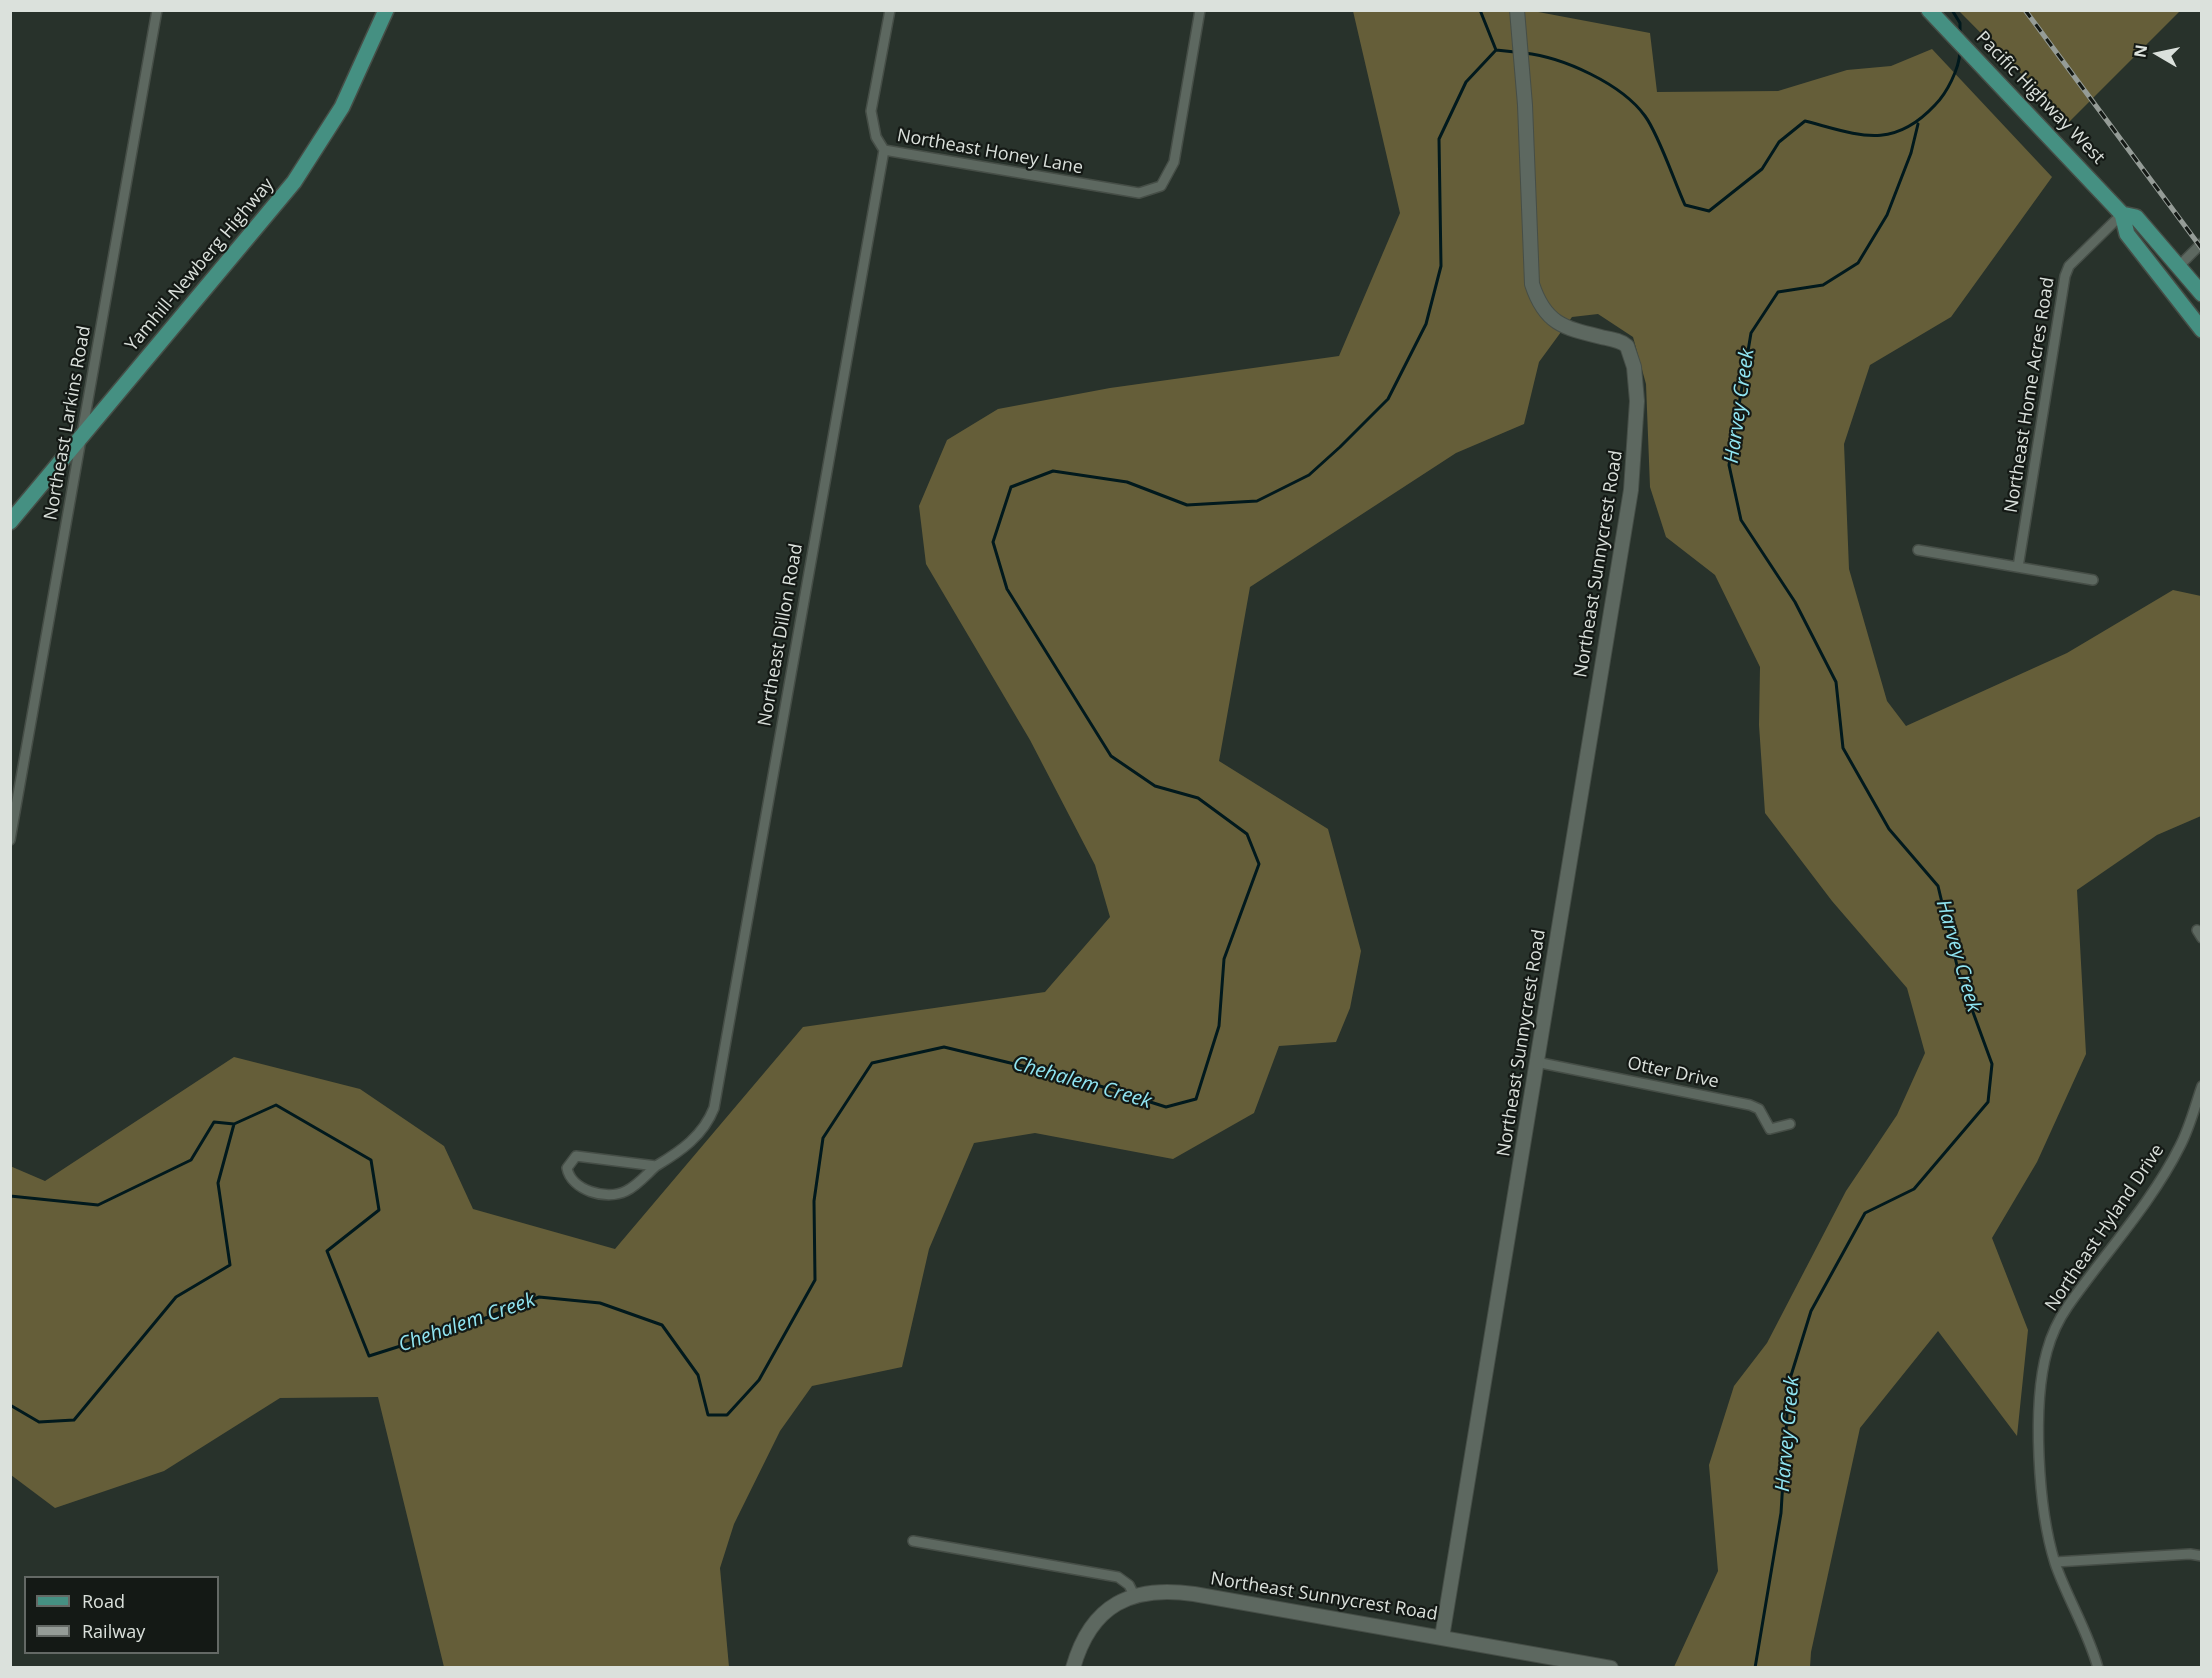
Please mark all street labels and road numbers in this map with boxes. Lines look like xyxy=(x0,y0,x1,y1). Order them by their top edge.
street label: Pacific Highway West xyxy=(1971,27,2109,169)
street label: Northeast Honey Lane xyxy=(895,125,1085,179)
street label: Yamhill-Newberg Highway xyxy=(121,174,279,356)
street label: Northeast Home Acres Road xyxy=(2001,276,2059,514)
street label: Northeast Larkins Road xyxy=(40,324,96,522)
street label: Northeast Sunnycrest Road xyxy=(1570,449,1628,679)
street label: Northeast Dillon Road xyxy=(754,542,808,728)
street label: Northeast Sunnycrest Road xyxy=(1493,928,1551,1158)
street label: Otter Drive xyxy=(1625,1053,1721,1093)
street label: Northeast Hyland Drive xyxy=(2041,1140,2169,1316)
street label: Northeast Sunnycrest Road xyxy=(1209,1568,1439,1626)

